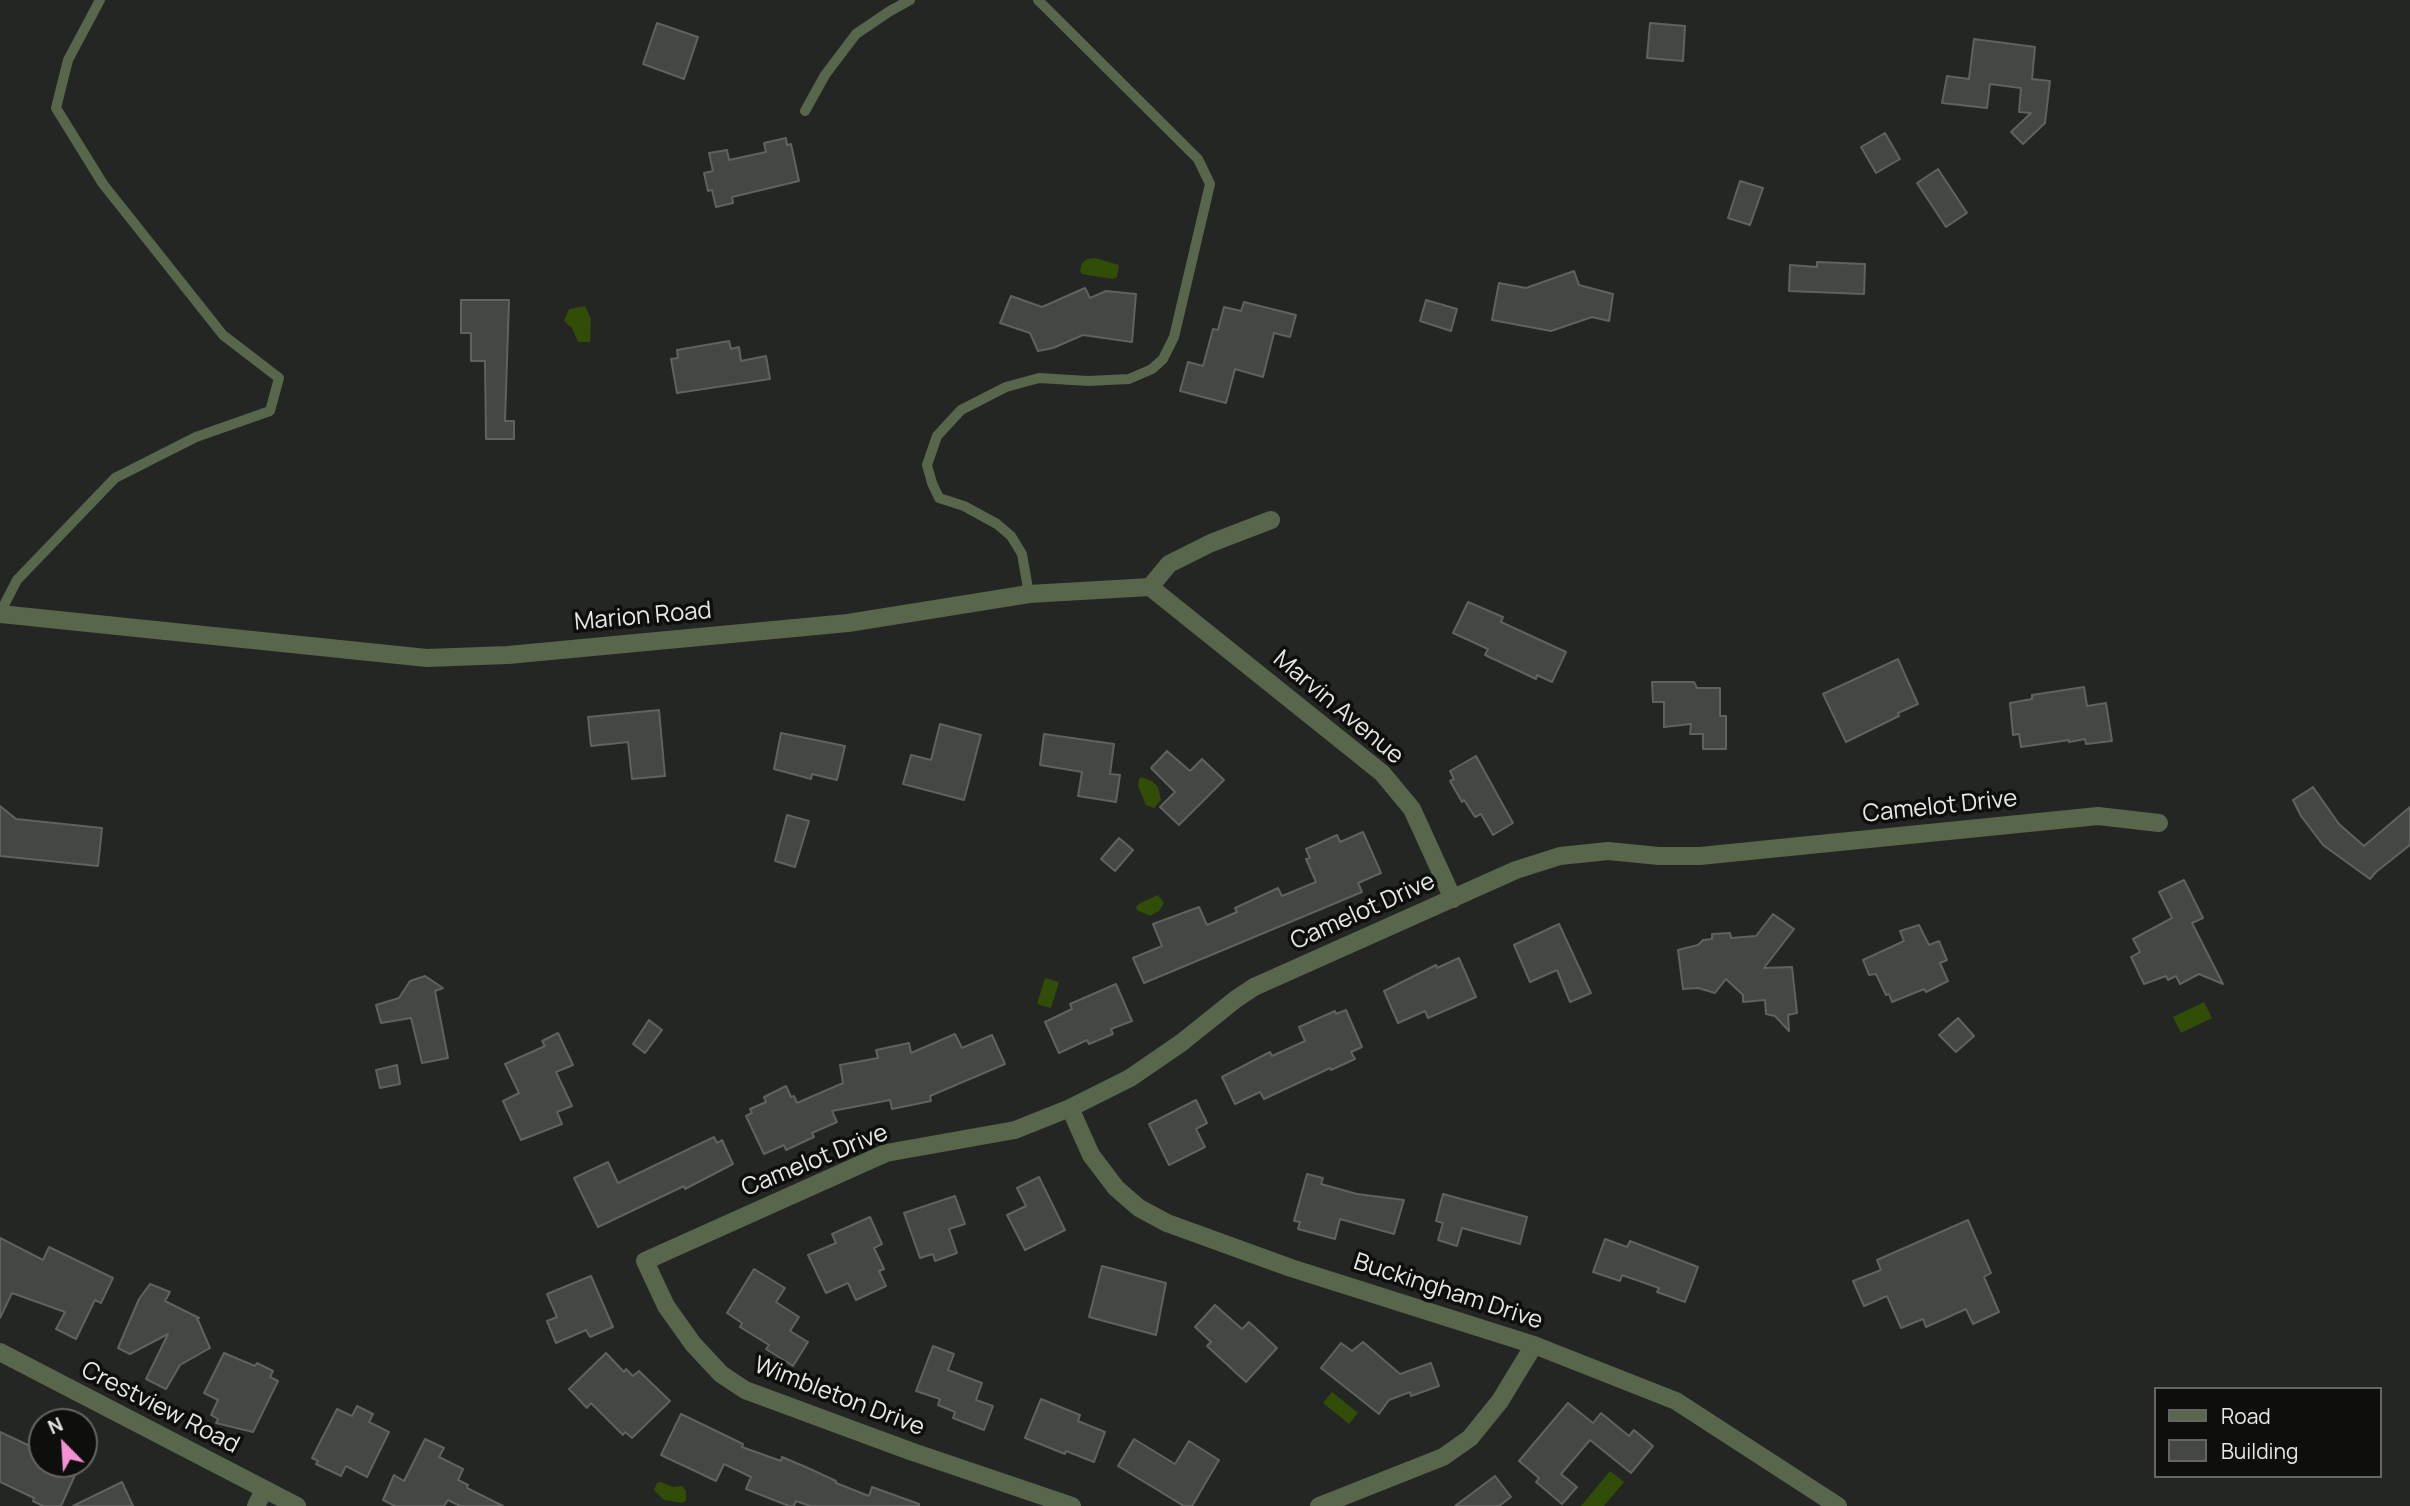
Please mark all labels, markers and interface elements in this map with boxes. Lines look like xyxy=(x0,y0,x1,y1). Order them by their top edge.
street label: Marion Road xyxy=(573,597,713,637)
street label: Marvin Avenue xyxy=(1267,645,1409,771)
street label: Camelot Drive xyxy=(1861,785,2019,829)
street label: Camelot Drive xyxy=(1286,867,1440,957)
street label: Camelot Drive xyxy=(738,1119,892,1203)
street label: Buckingham Drive xyxy=(1350,1248,1546,1336)
street label: Wimbleton Drive xyxy=(750,1351,928,1443)
street label: Crestview Road xyxy=(76,1356,244,1460)
legend xyxy=(2154,1387,2382,1478)
text: Road xyxy=(2221,1402,2271,1430)
north arrow xyxy=(28,1408,98,1478)
text: N xyxy=(44,1411,67,1440)
text: Building xyxy=(2221,1437,2298,1465)

